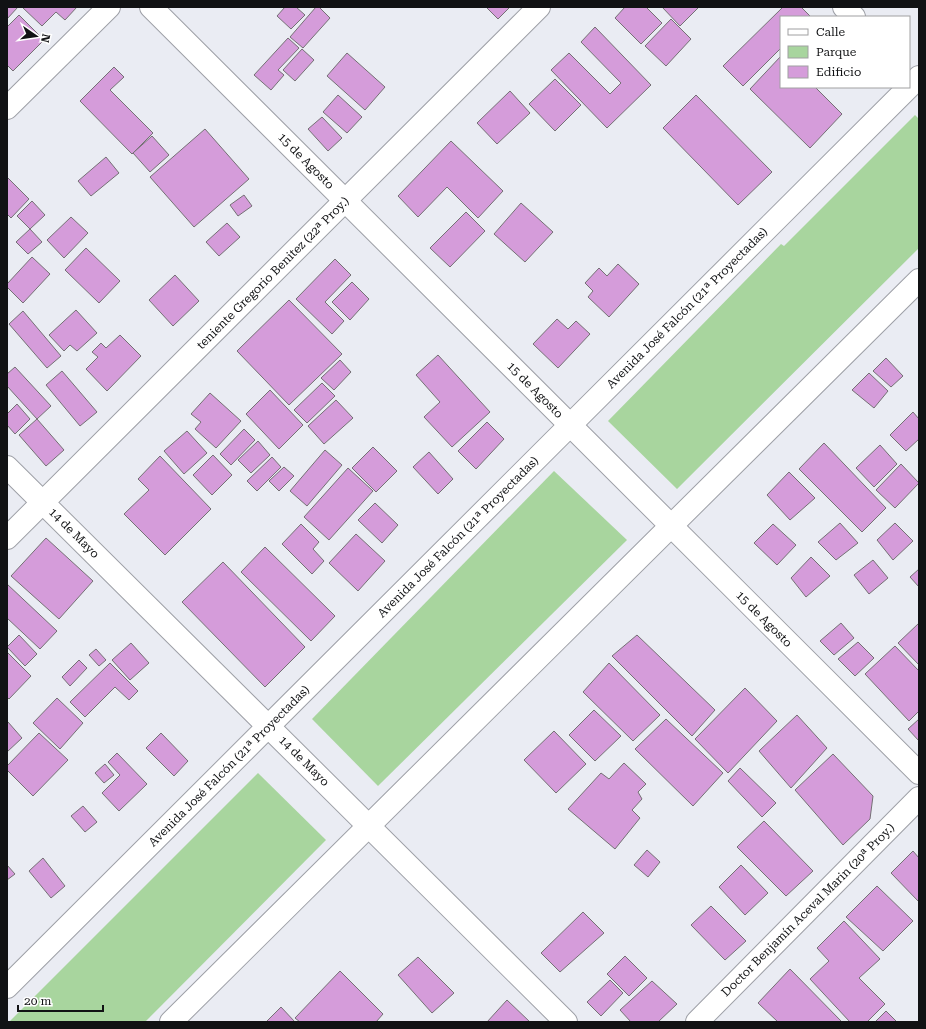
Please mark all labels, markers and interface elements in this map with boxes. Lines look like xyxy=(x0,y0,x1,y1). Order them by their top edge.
north arrow xyxy=(16,16,56,56)
legend xyxy=(780,16,910,88)
text: Calle xyxy=(816,25,846,39)
text: N xyxy=(38,33,53,44)
text: Parque xyxy=(816,45,857,59)
text: Edificio xyxy=(816,65,861,79)
street label: 15 de Agosto xyxy=(275,130,337,192)
street label: teniente Gregorio Benitez (22ª Proy.) xyxy=(194,194,352,352)
street label: Avenida José Falcón (21ª Proyectadas) xyxy=(604,225,770,391)
street label: 15 de Agosto xyxy=(504,359,566,421)
street label: Avenida José Falcón (21ª Proyectadas) xyxy=(375,454,541,620)
street label: 14 de Mayo xyxy=(46,505,102,561)
street label: 15 de Agosto xyxy=(733,588,795,650)
street label: Avenida José Falcón (21ª Proyectadas) xyxy=(146,683,312,849)
street label: 14 de Mayo xyxy=(276,733,332,789)
street label: Doctor Benjamín Aceval Marin (20ª Proy.) xyxy=(719,821,897,999)
scale bar xyxy=(18,987,103,1013)
text: 20 m xyxy=(24,994,51,1008)

